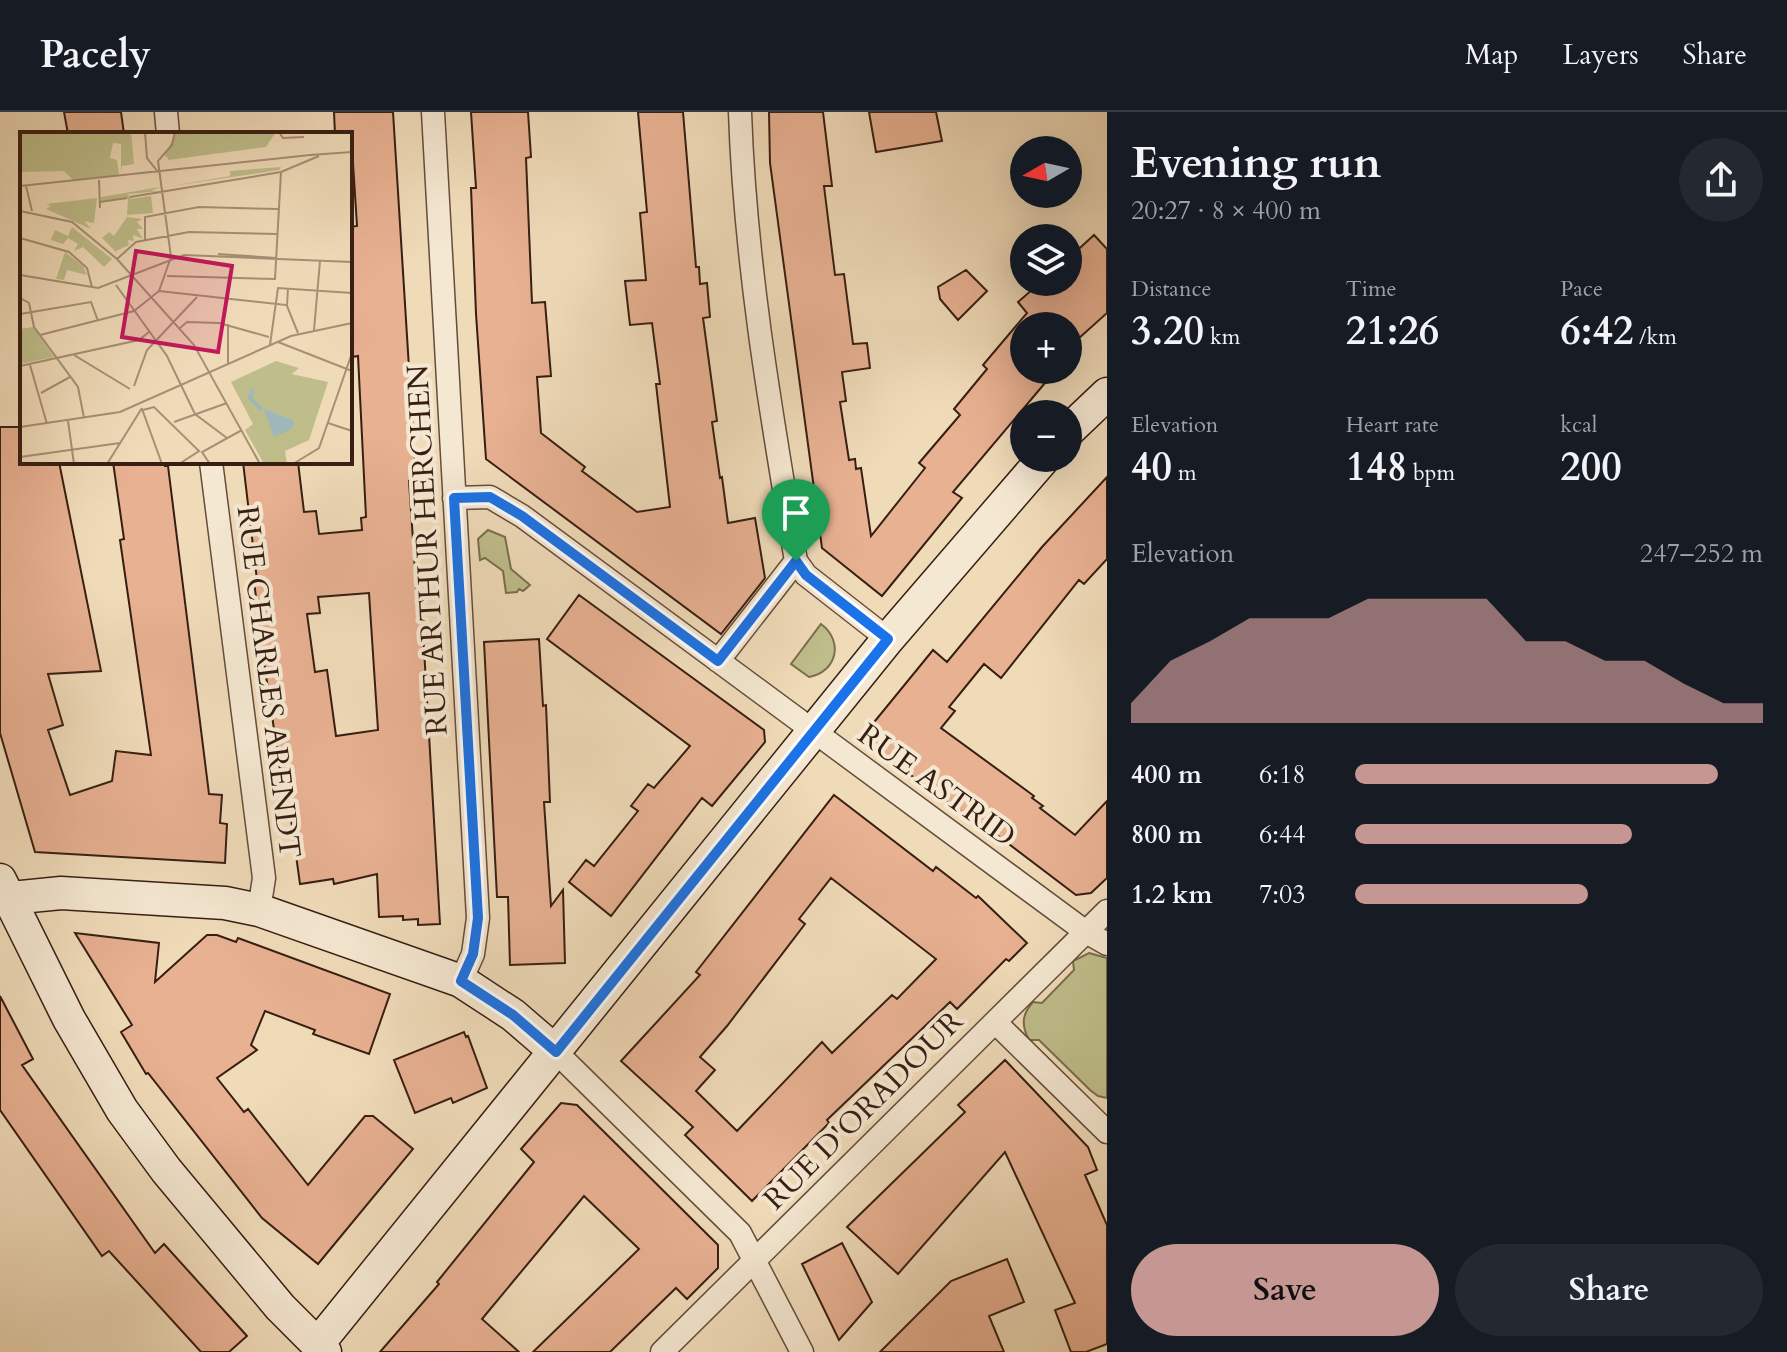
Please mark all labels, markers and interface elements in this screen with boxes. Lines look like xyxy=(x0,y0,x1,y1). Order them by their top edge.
text: Pacely xyxy=(40,29,151,81)
text: Map xyxy=(1465,36,1518,74)
text: Layers xyxy=(1562,36,1639,74)
text: Share xyxy=(1683,36,1747,74)
inset map xyxy=(20,132,352,464)
text: Evening run xyxy=(1131,133,1381,193)
north arrow xyxy=(1010,136,1082,208)
map controls xyxy=(1010,136,1082,472)
button: share xyxy=(1679,138,1763,222)
text: 20:27 · 8 × 400 m xyxy=(1131,193,1321,228)
button: layers xyxy=(1010,224,1082,296)
text: Distance xyxy=(1131,274,1211,304)
text: Time xyxy=(1346,274,1397,304)
text: Pace xyxy=(1560,274,1603,304)
text: 3.20 xyxy=(1131,304,1204,359)
text: 21:26 xyxy=(1346,304,1439,359)
text: 6:42 xyxy=(1560,304,1633,359)
button: + xyxy=(1010,312,1082,384)
text: km xyxy=(1204,322,1240,352)
text: /km xyxy=(1633,322,1677,352)
street label: RUE ARTHUR HERCHEN xyxy=(397,363,458,736)
button: − xyxy=(1010,400,1082,472)
text: Elevation xyxy=(1131,410,1218,440)
text: Heart rate xyxy=(1346,410,1439,440)
text: kcal xyxy=(1560,410,1597,440)
text: 40 xyxy=(1131,440,1172,495)
text: 148 xyxy=(1346,440,1407,495)
text: 200 xyxy=(1560,440,1622,495)
text: m xyxy=(1172,458,1197,488)
text: bpm xyxy=(1407,458,1455,488)
pin xyxy=(762,479,830,561)
icon: arrive xyxy=(774,491,818,535)
street label: RUE CHARLES ARENDT xyxy=(227,504,310,860)
text: Elevation xyxy=(1131,536,1234,571)
text: 247–252 m xyxy=(1640,536,1763,571)
street label: RUE ASTRID xyxy=(850,714,1024,857)
text: 400 m xyxy=(1131,757,1202,792)
text: 6:18 xyxy=(1259,757,1306,792)
text: 800 m xyxy=(1131,817,1202,852)
text: 6:44 xyxy=(1259,817,1306,852)
text: 1.2 km xyxy=(1131,877,1212,912)
text: 7:03 xyxy=(1259,877,1306,912)
street label: RUE D'ORADOUR xyxy=(755,1001,972,1219)
button: Save xyxy=(1131,1244,1439,1336)
button: Share xyxy=(1455,1244,1763,1336)

